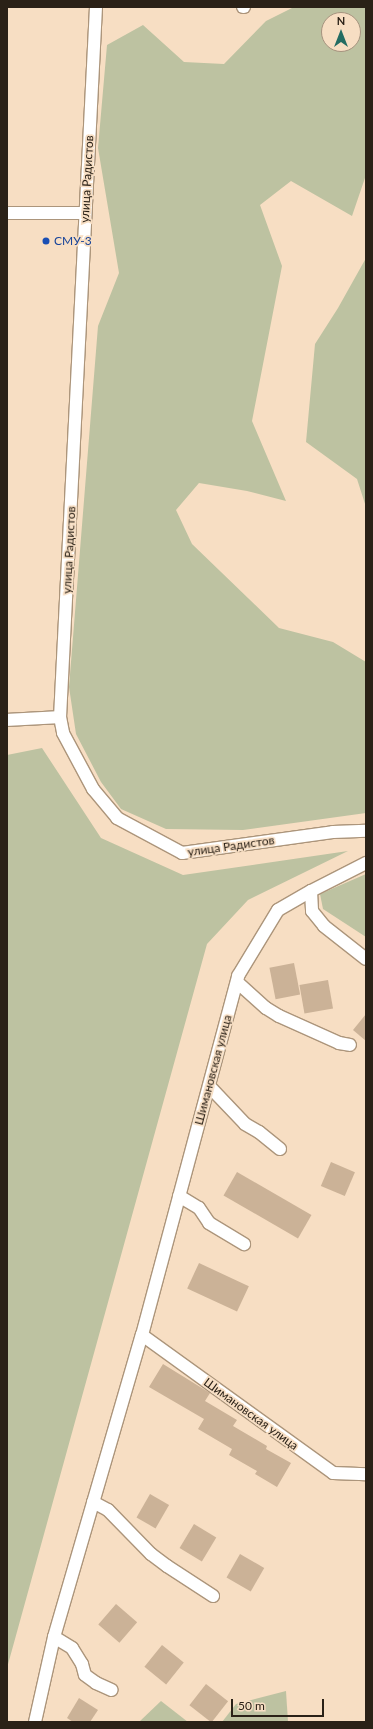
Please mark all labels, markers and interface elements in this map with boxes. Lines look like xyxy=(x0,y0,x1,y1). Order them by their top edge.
north arrow xyxy=(321,12,361,52)
text: N xyxy=(337,14,345,27)
street label: улица Радистов xyxy=(78,135,96,223)
place label: СМУ-3 xyxy=(54,234,92,248)
marker: СМУ-3 xyxy=(41,236,51,246)
street label: улица Радистов xyxy=(60,506,78,594)
street label: улица Радистов xyxy=(187,833,275,859)
street label: Шимановская улица xyxy=(191,1013,235,1127)
street label: Шимановская улица xyxy=(201,1375,301,1453)
scale bar xyxy=(233,1691,326,1717)
text: 50 m xyxy=(238,1698,265,1713)

